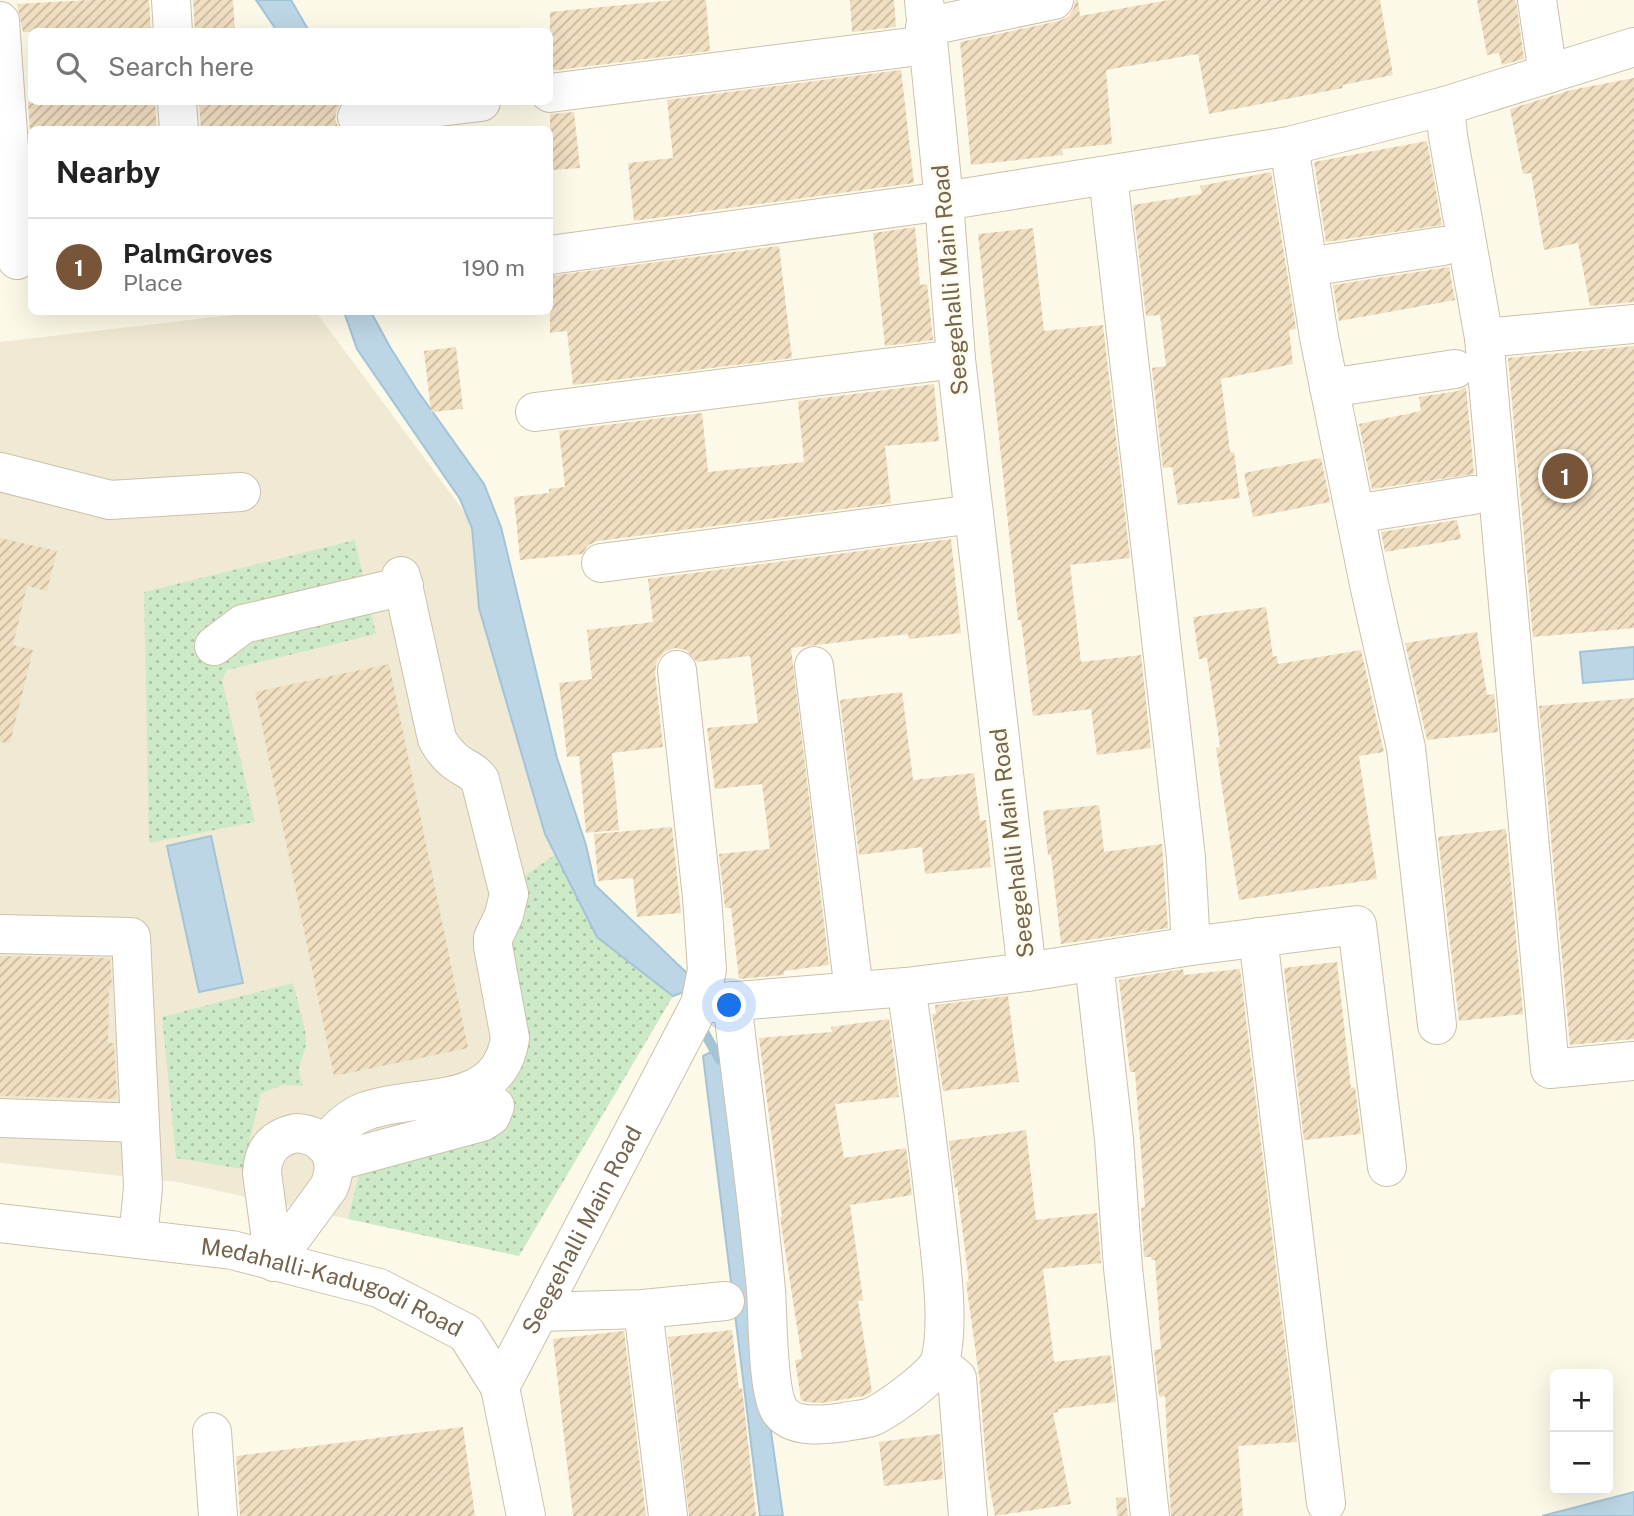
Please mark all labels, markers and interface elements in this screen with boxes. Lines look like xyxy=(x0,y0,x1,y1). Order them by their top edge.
search box xyxy=(28,28,553,105)
icon: search xyxy=(52,48,90,86)
text: Search here xyxy=(108,51,254,82)
text: Nearby xyxy=(56,154,160,190)
street label: Seegehalli Main Road xyxy=(926,164,973,396)
text: PalmGroves xyxy=(123,238,273,269)
text: 1 xyxy=(74,254,84,281)
text: 190 m xyxy=(462,254,525,281)
text: Place xyxy=(123,269,183,296)
pin: 1 xyxy=(1542,450,1588,502)
street label: Seegehalli Main Road xyxy=(984,727,1039,959)
your location xyxy=(712,988,746,1022)
street label: Seegehalli Main Road xyxy=(516,1121,647,1339)
street label: Medahalli-Kadugodi Road xyxy=(199,1232,467,1342)
map controls xyxy=(1550,1369,1613,1495)
button: + xyxy=(1550,1369,1613,1432)
button: − xyxy=(1550,1432,1613,1495)

